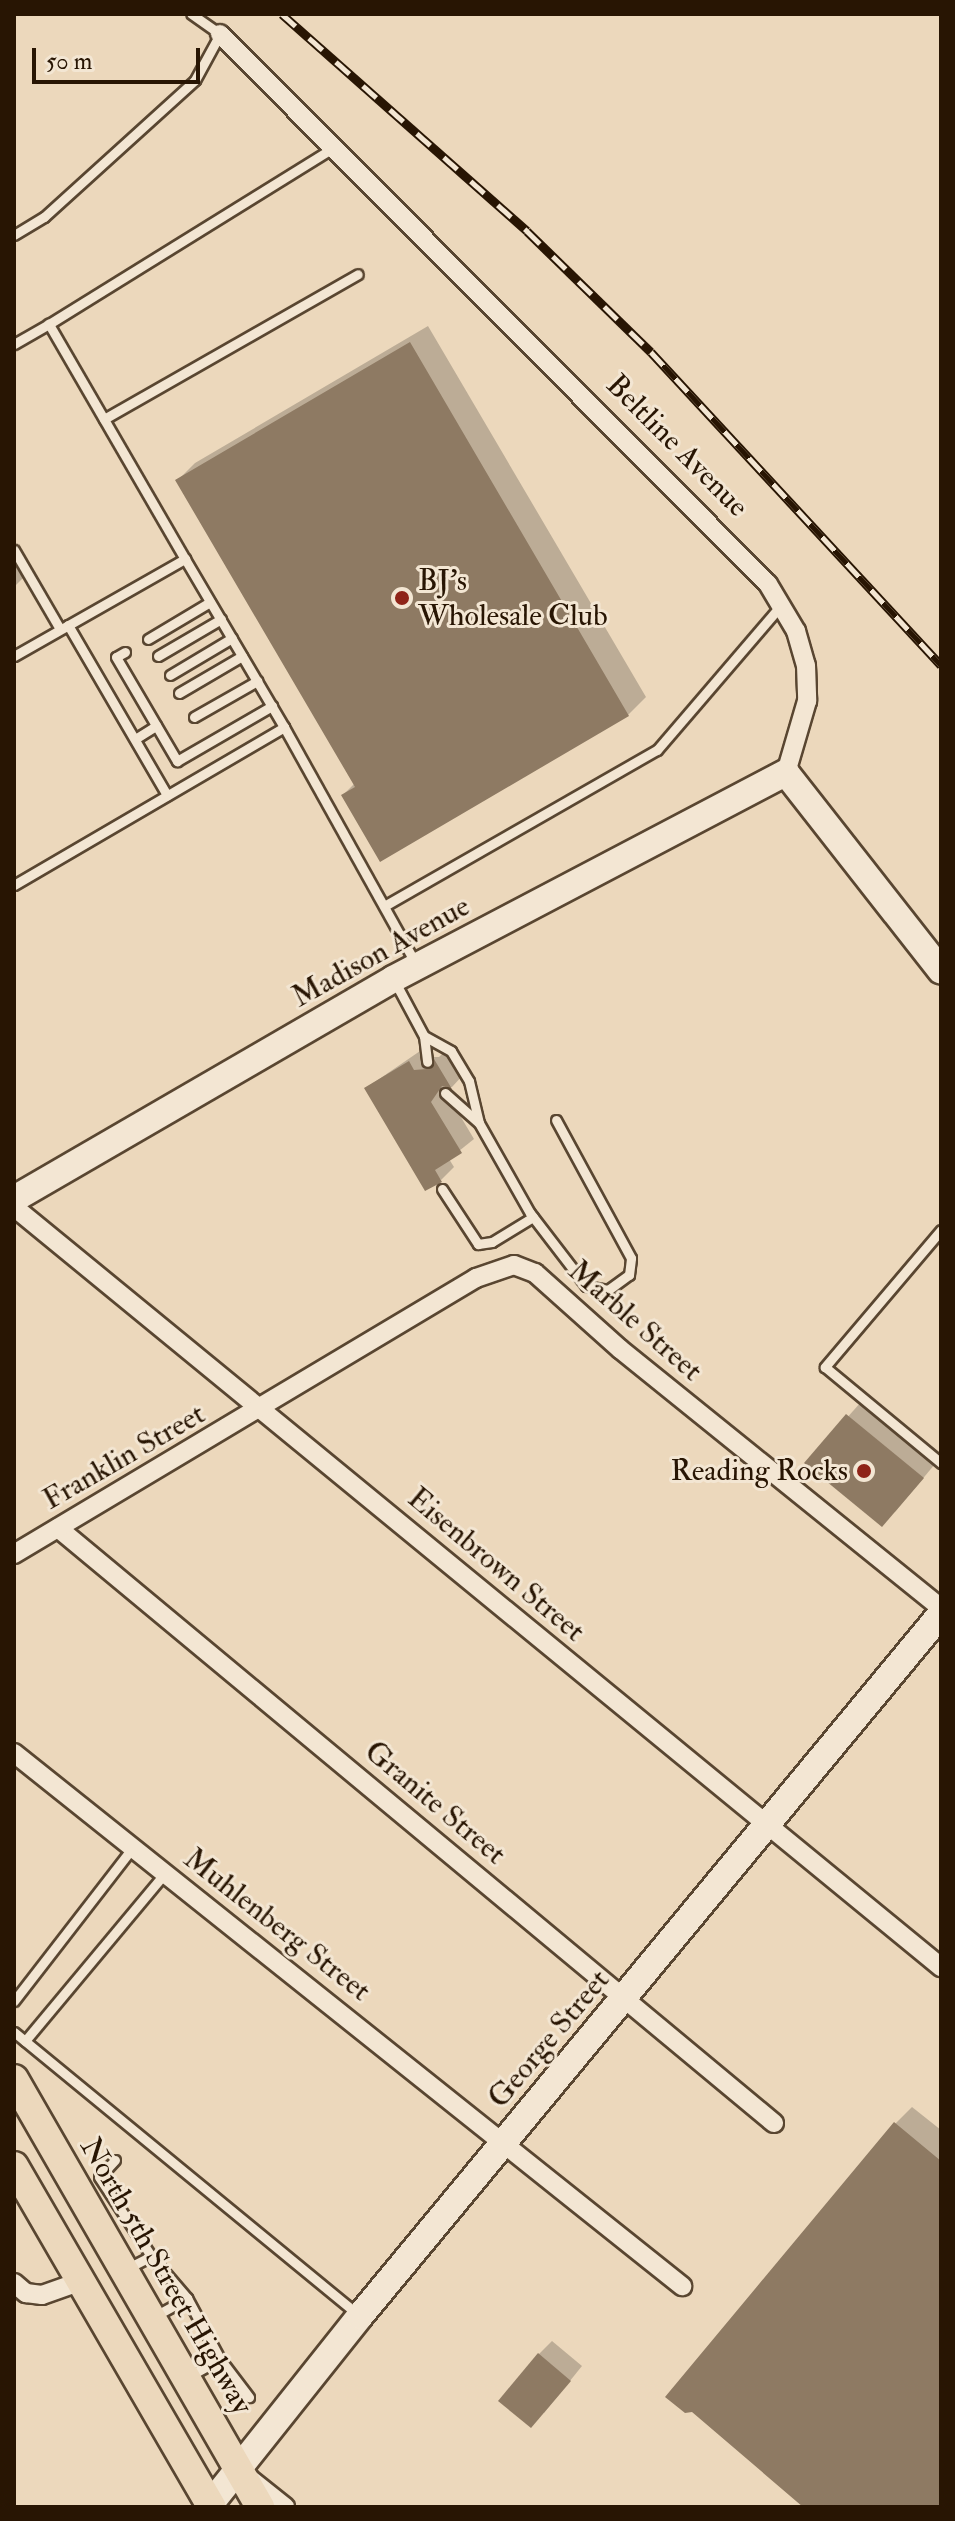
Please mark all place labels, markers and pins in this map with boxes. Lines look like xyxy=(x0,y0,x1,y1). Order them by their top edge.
place label: BJ's Wholesale Club xyxy=(418,563,608,634)
marker: BJ's Wholesale Club xyxy=(393,589,411,607)
place label: Reading Rocks xyxy=(670,1453,848,1489)
marker: Reading Rocks xyxy=(855,1462,873,1480)

